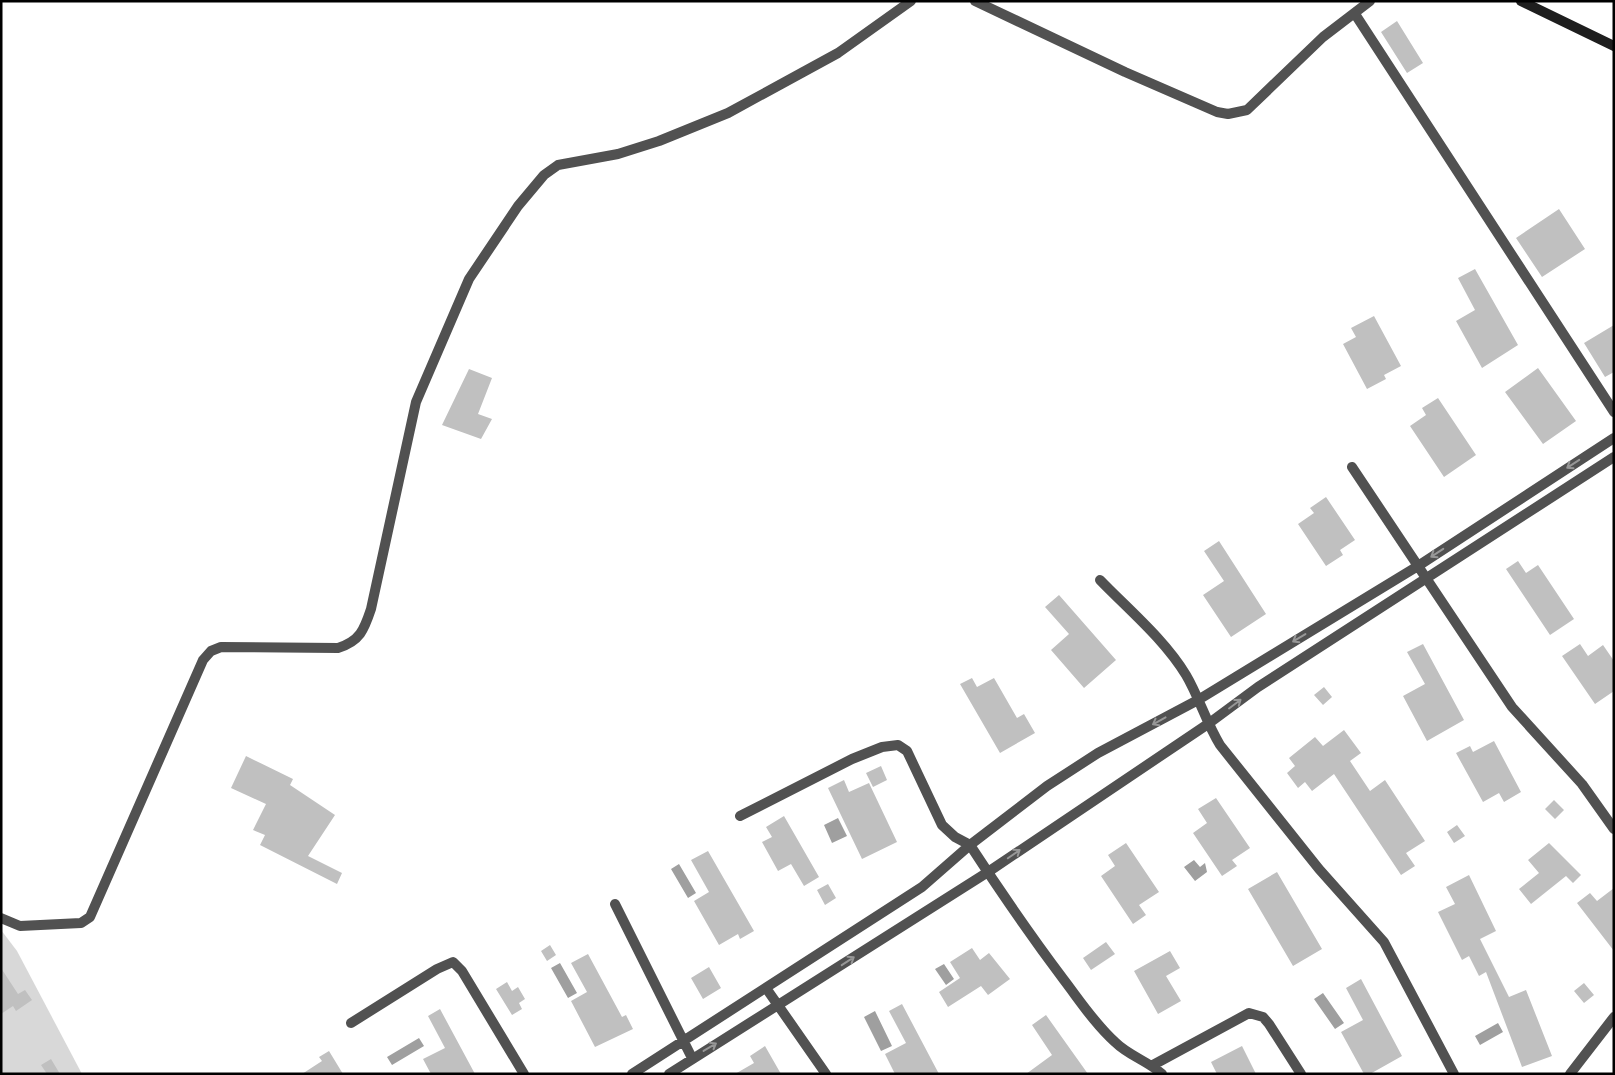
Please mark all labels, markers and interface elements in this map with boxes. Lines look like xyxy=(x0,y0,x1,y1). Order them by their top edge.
one-way arrow xyxy=(1566,459,1580,469)
one-way arrow xyxy=(1430,548,1444,558)
one-way arrow xyxy=(1292,634,1306,644)
one-way arrow xyxy=(1228,698,1241,709)
one-way arrow xyxy=(1151,716,1166,726)
one-way arrow xyxy=(1007,849,1021,859)
one-way arrow xyxy=(841,956,855,966)
one-way arrow xyxy=(703,1042,717,1052)

